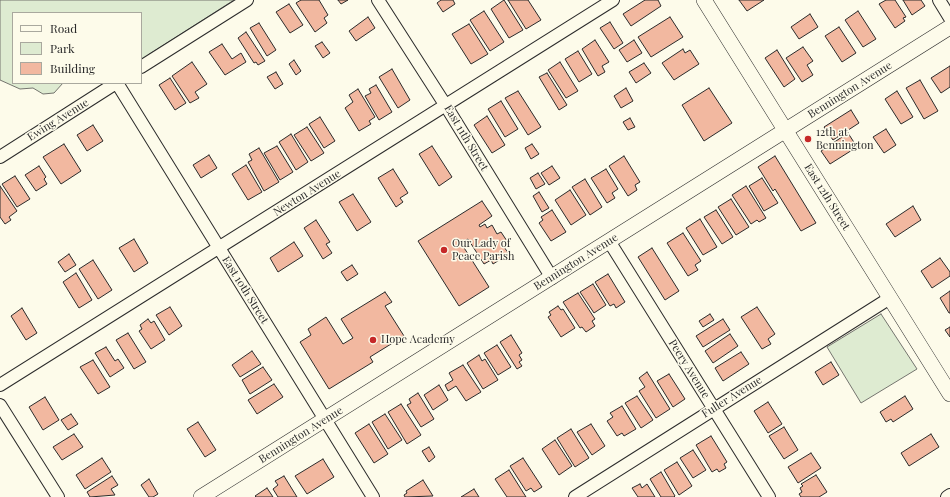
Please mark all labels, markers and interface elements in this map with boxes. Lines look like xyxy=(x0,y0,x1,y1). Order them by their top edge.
legend xyxy=(12,12,142,84)
text: Road xyxy=(50,20,77,36)
text: Park xyxy=(50,40,75,56)
street label: Bennington Avenue xyxy=(806,59,894,121)
text: Building xyxy=(50,60,95,76)
street label: Ewing Avenue xyxy=(25,96,91,144)
street label: East 11th Street xyxy=(441,103,491,173)
place label: 12th at Bennington xyxy=(816,126,874,152)
marker: 12th at Bennington xyxy=(803,134,813,144)
street label: East 12th Street xyxy=(801,161,853,233)
street label: Newton Avenue xyxy=(271,167,343,219)
street label: Bennington Avenue xyxy=(532,231,620,293)
place label: Our Lady of Peace Parish xyxy=(452,237,514,263)
marker: Our Lady of Peace Parish xyxy=(439,245,449,255)
street label: East 10th Street xyxy=(219,254,271,326)
place label: Hope Academy xyxy=(381,333,455,347)
marker: Hope Academy xyxy=(368,335,378,345)
street label: Peery Avenue xyxy=(666,337,712,401)
street label: Fuller Avenue xyxy=(700,373,764,421)
street label: Bennington Avenue xyxy=(257,404,345,466)

